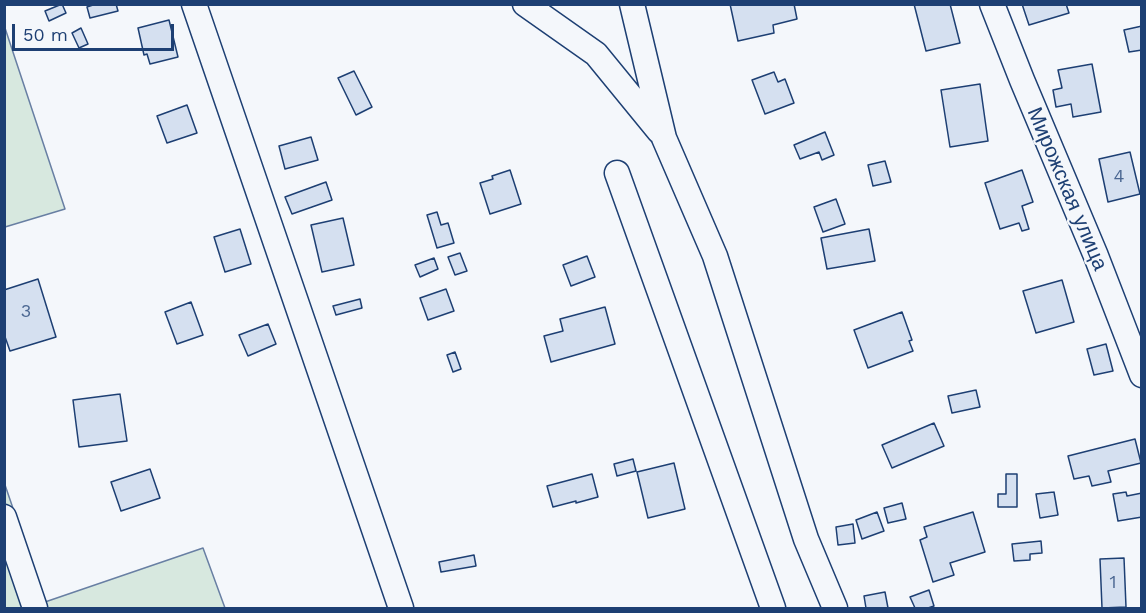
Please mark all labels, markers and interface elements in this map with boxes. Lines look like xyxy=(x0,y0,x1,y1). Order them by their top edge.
scale bar xyxy=(15,12,177,50)
text: 50 m xyxy=(23,24,68,45)
street label: Мирожская улица xyxy=(1021,104,1113,274)
house number: 4 xyxy=(1114,166,1124,188)
house number: 3 xyxy=(21,301,31,323)
house number: 1 xyxy=(1109,572,1117,594)

